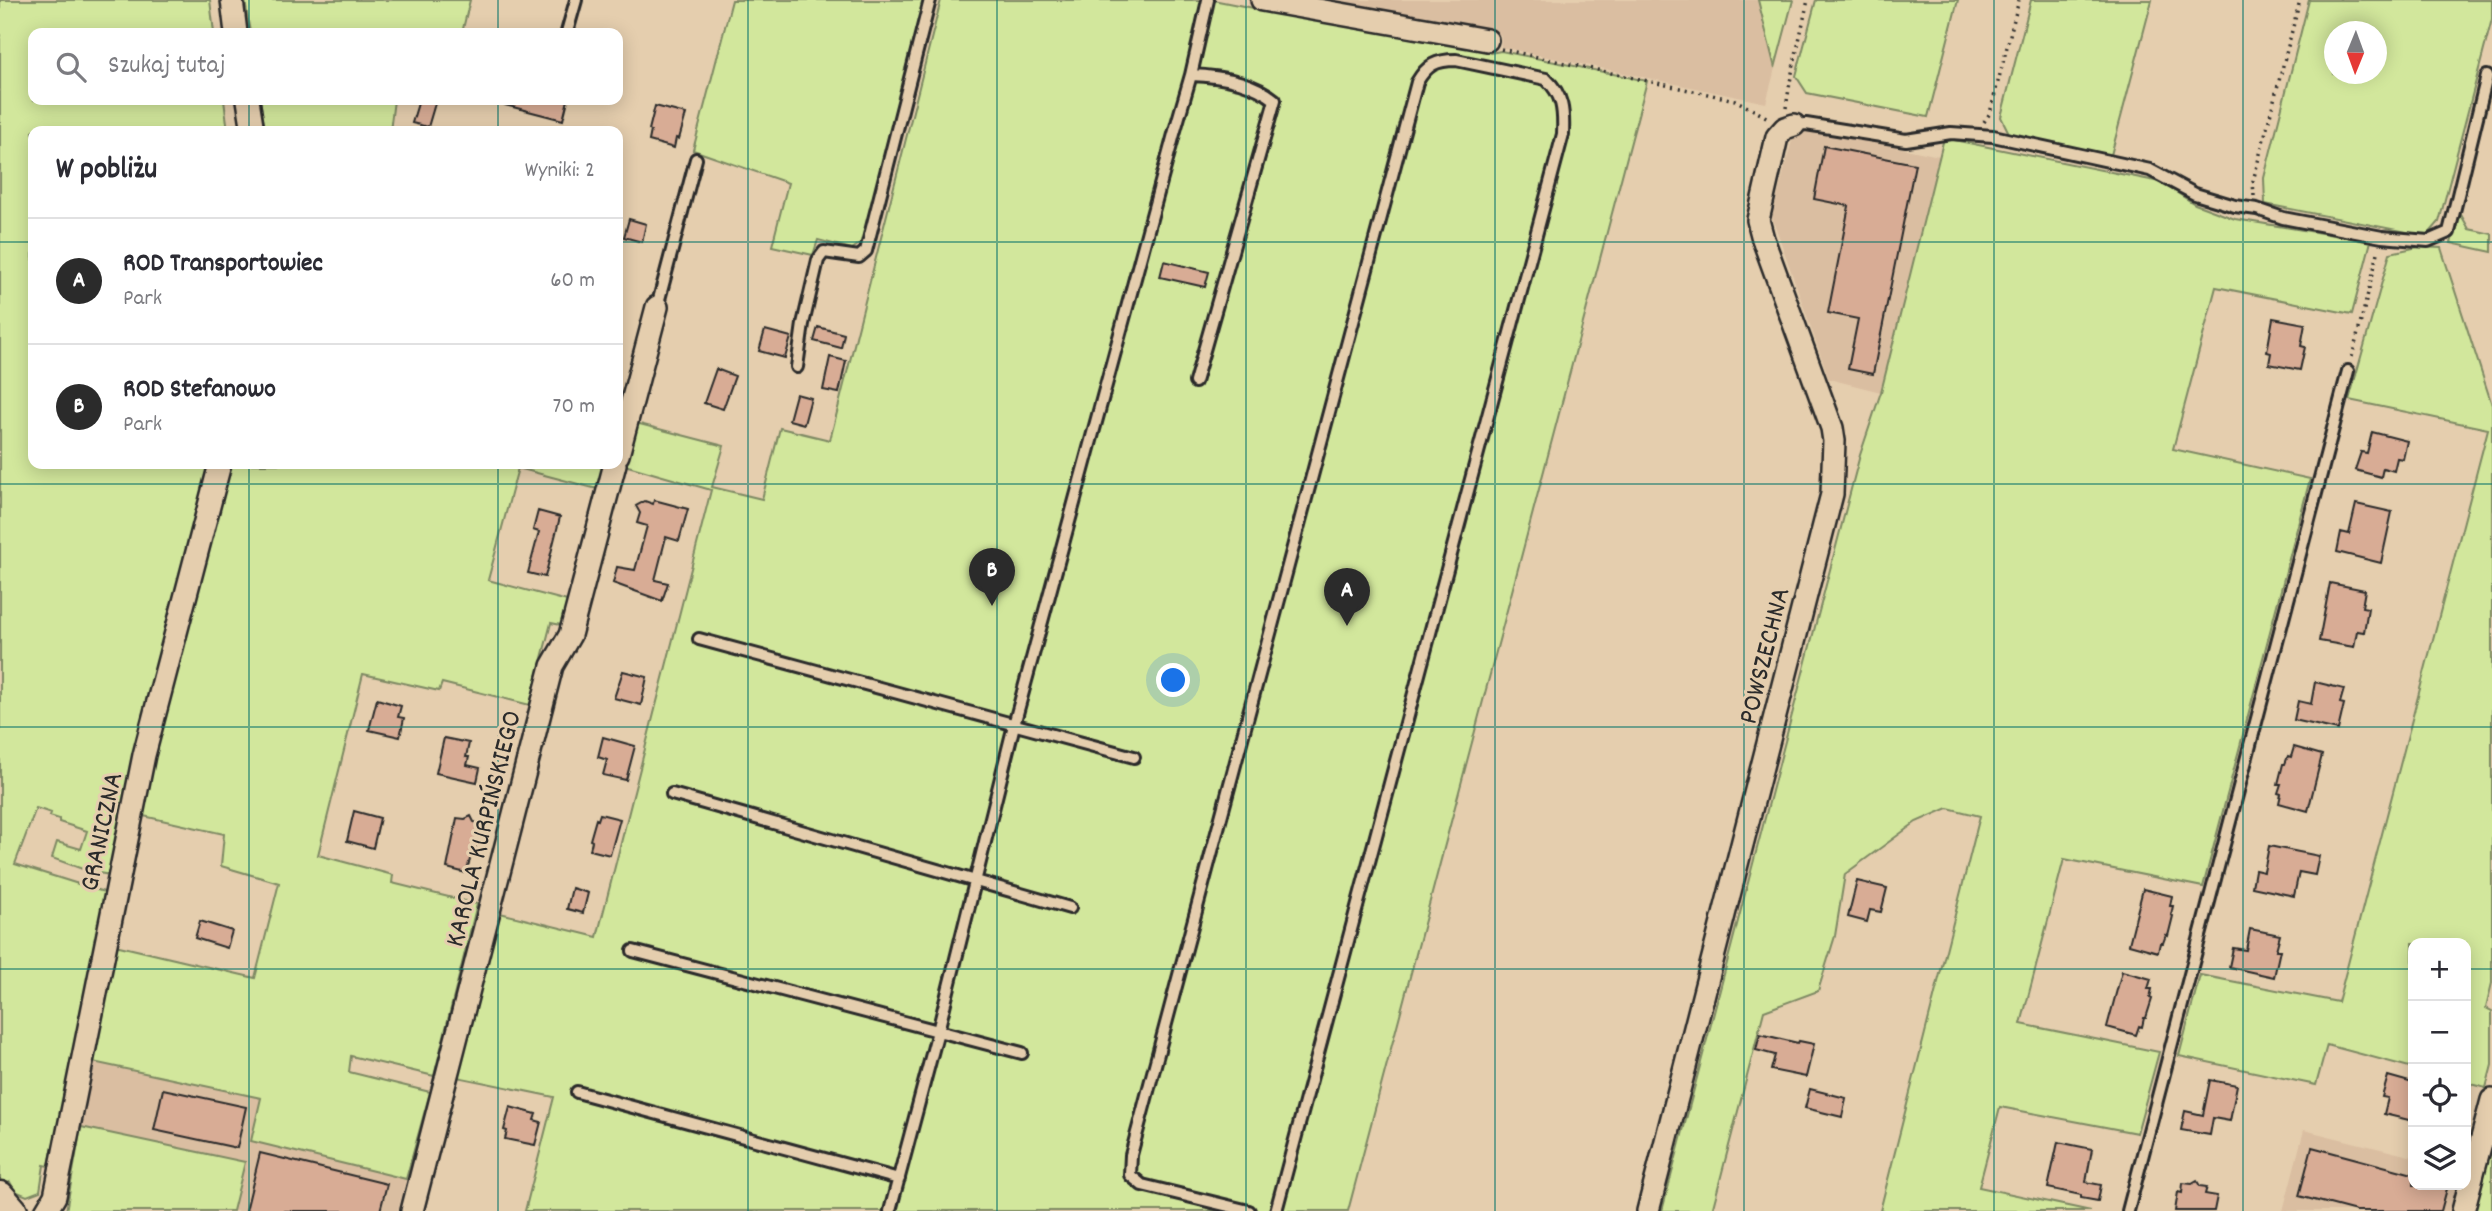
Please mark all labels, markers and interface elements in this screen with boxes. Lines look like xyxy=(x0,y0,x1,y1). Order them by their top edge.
north arrow xyxy=(2324,21,2387,84)
search box xyxy=(28,28,623,105)
icon: search xyxy=(52,48,90,86)
text: Szukaj tutaj xyxy=(108,48,226,85)
text: W pobliżu xyxy=(56,150,157,193)
text: Wyniki: 2 xyxy=(525,155,595,188)
text: ROD Transportowiec xyxy=(123,246,323,283)
text: A xyxy=(73,265,85,298)
text: 60 m xyxy=(550,265,595,298)
text: Park xyxy=(123,283,162,316)
text: ROD Stefanowo xyxy=(123,372,276,409)
text: B xyxy=(74,391,84,424)
text: 70 m xyxy=(553,391,595,424)
text: Park xyxy=(123,409,162,442)
pin: B xyxy=(969,548,1015,606)
pin: A xyxy=(1324,568,1370,626)
street label: POWSZECHNA xyxy=(1731,584,1803,729)
your location xyxy=(1156,663,1190,697)
street label: KAROLA KURPIŃSKIEGO xyxy=(437,707,535,952)
street label: GRANICZNA xyxy=(72,769,136,895)
map controls xyxy=(2408,938,2471,1190)
button: + xyxy=(2408,938,2471,1001)
button: − xyxy=(2408,1001,2471,1064)
button: locate xyxy=(2408,1064,2471,1127)
button: layers xyxy=(2408,1127,2471,1190)

